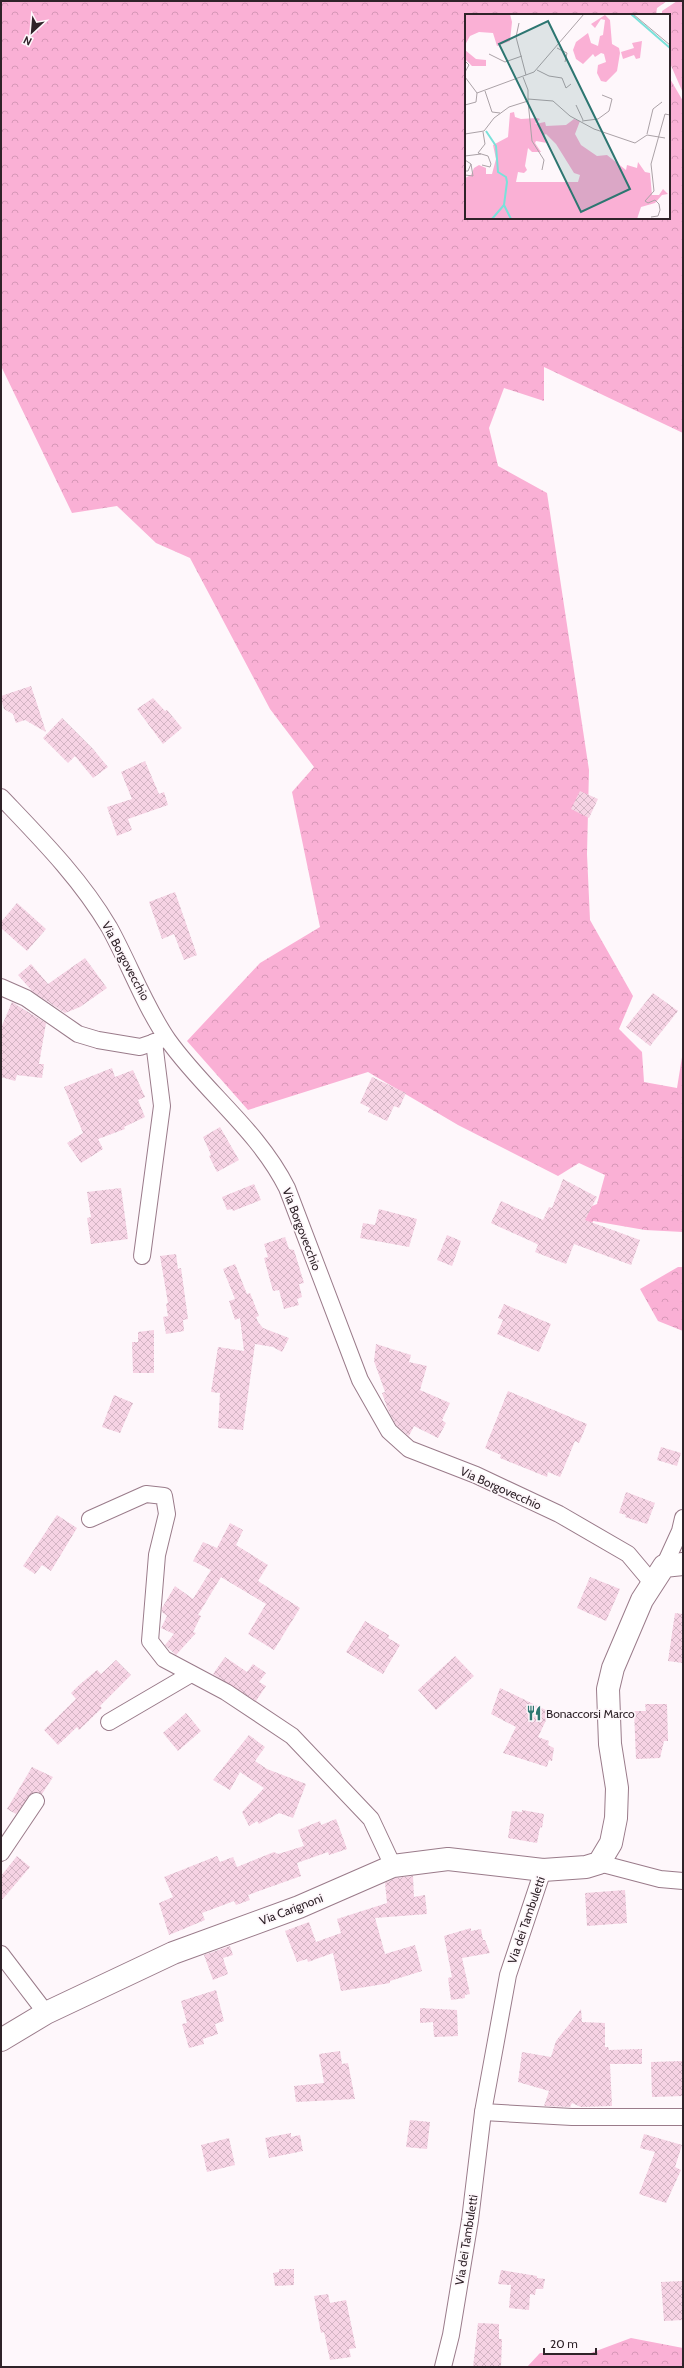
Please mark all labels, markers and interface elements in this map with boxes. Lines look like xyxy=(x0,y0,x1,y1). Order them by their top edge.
north arrow xyxy=(12,12,52,52)
inset map xyxy=(465,14,670,219)
text: N xyxy=(21,33,34,49)
street label: Via Borgovecchio xyxy=(99,919,153,1003)
street label: Via Borgovecchio xyxy=(279,1186,325,1273)
street label: Via Borgovecchio xyxy=(458,1463,544,1513)
restaurant icon: Bonaccorsi Marco xyxy=(525,1704,543,1722)
place label: Bonaccorsi Marco xyxy=(546,1706,635,1721)
street label: Via dei Tambuletti xyxy=(504,1874,548,1966)
street label: Via Carignoni xyxy=(257,1890,325,1928)
street label: Via dei Tambuletti xyxy=(451,2194,481,2286)
scale bar xyxy=(544,2330,596,2356)
text: 20 m xyxy=(550,2336,578,2351)

